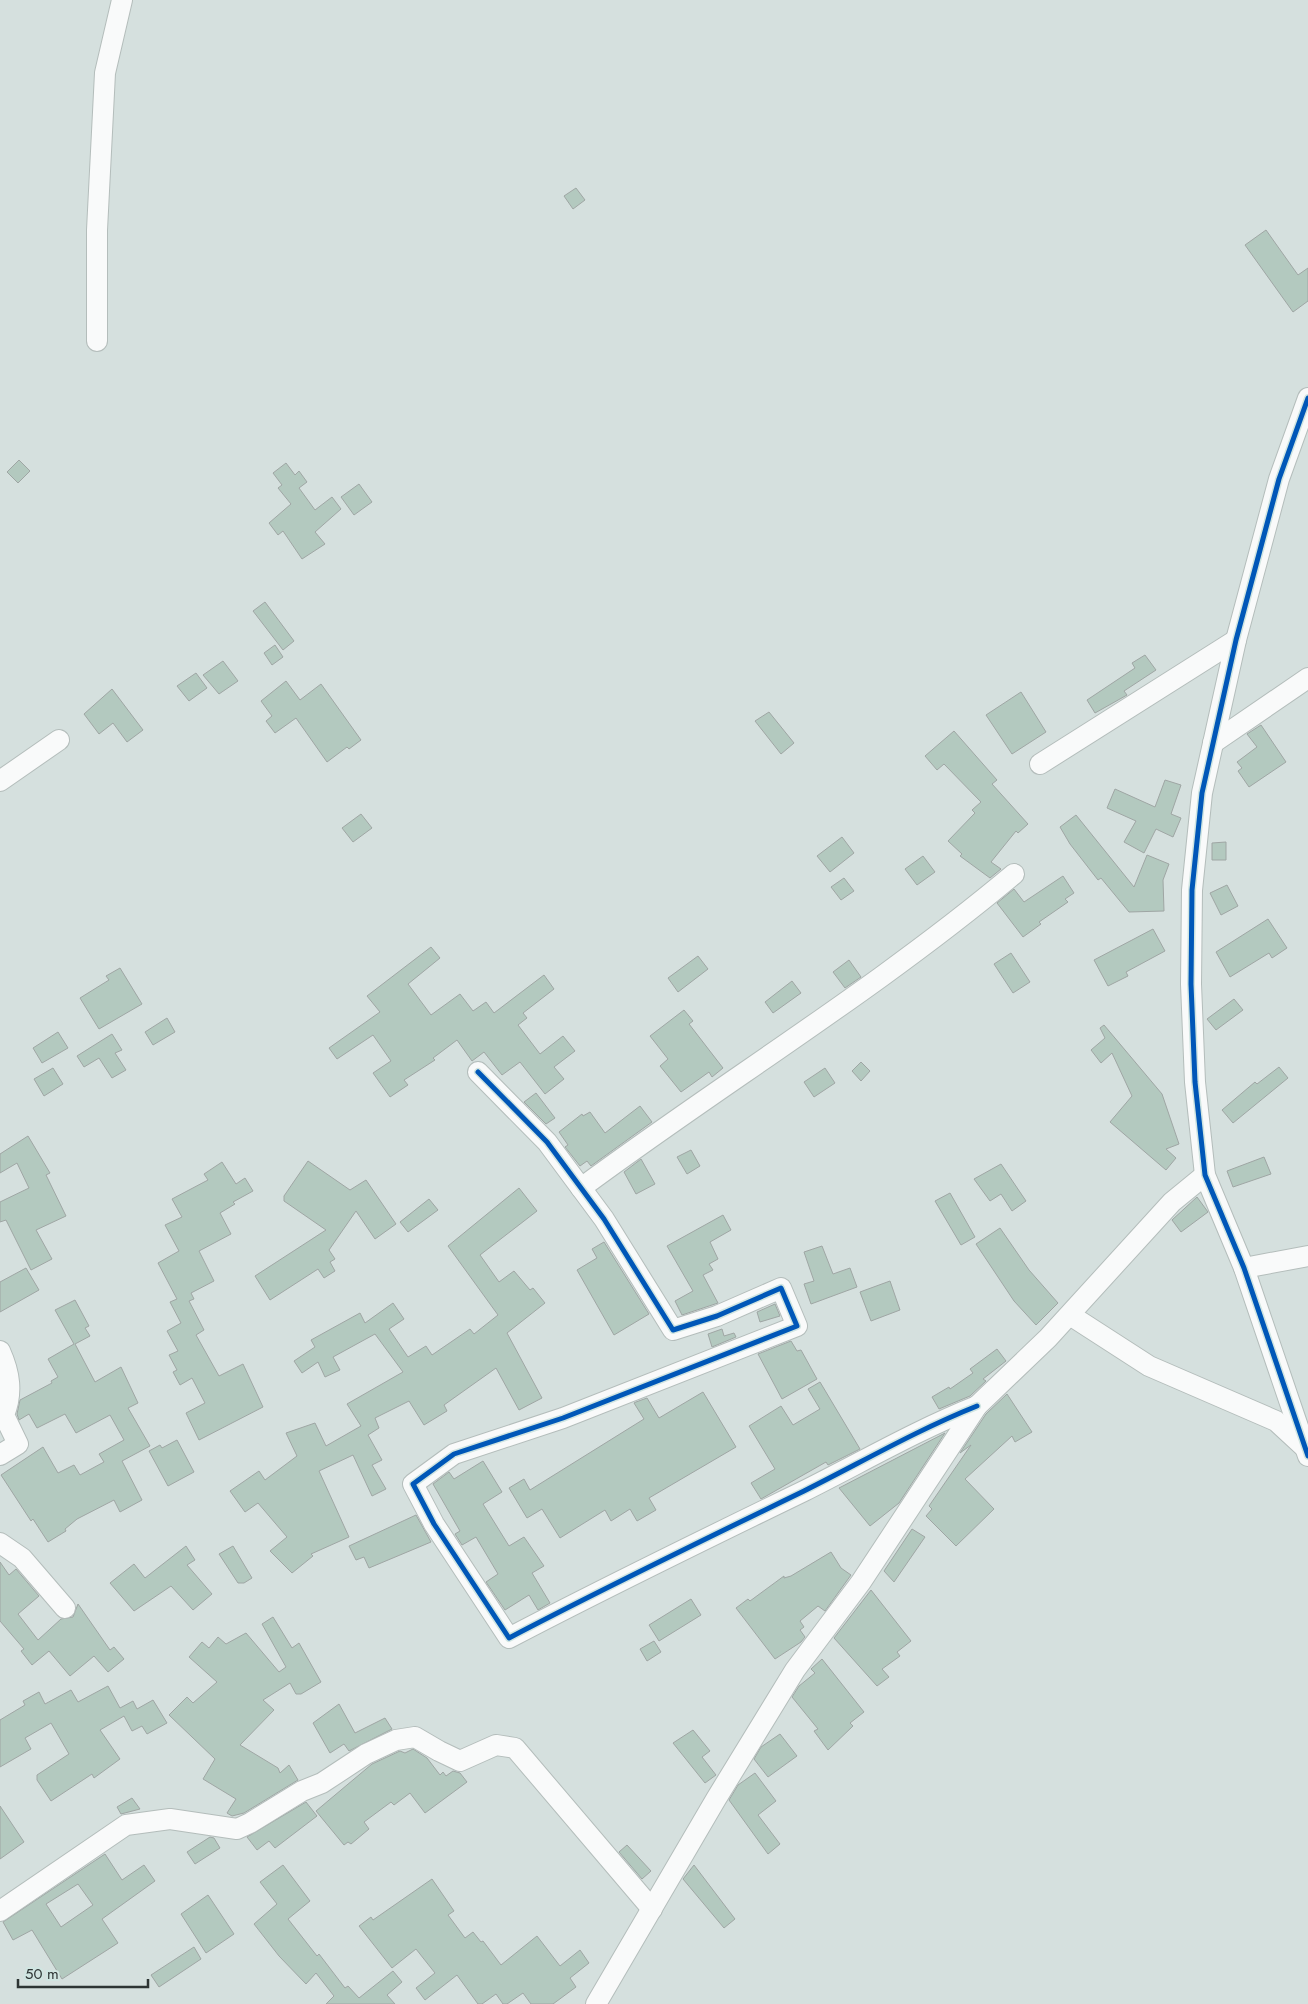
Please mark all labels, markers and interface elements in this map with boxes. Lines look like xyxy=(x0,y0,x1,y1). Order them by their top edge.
scale bar xyxy=(18,1956,148,1988)
text: 50 m xyxy=(25,1963,59,1985)

